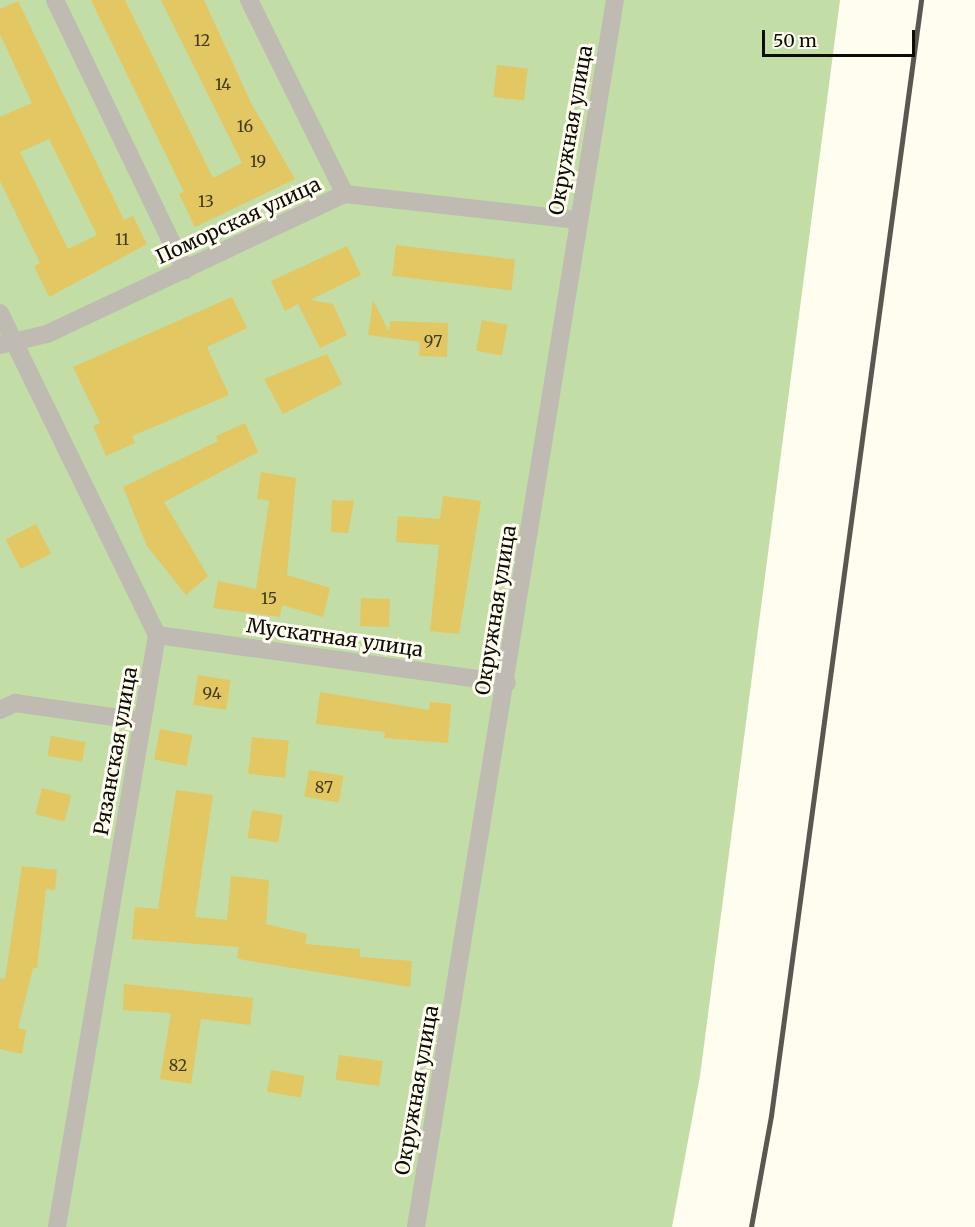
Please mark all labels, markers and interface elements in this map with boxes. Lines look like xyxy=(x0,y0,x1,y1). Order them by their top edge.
scale bar xyxy=(765,18,918,56)
text: 50 m xyxy=(773,29,817,52)
house number: 12 xyxy=(194,30,210,50)
street label: Окружная улица xyxy=(543,43,597,217)
house number: 14 xyxy=(215,74,231,94)
house number: 16 xyxy=(237,116,253,136)
house number: 19 xyxy=(250,151,266,171)
street label: Поморская улица xyxy=(152,171,324,269)
house number: 13 xyxy=(198,191,214,211)
house number: 11 xyxy=(115,229,129,249)
house number: 97 xyxy=(424,331,442,351)
street label: Окружная улица xyxy=(470,523,520,697)
house number: 15 xyxy=(261,588,277,608)
street label: Мускатная улица xyxy=(245,613,425,661)
street label: Рязанская улица xyxy=(88,665,142,837)
house number: 94 xyxy=(202,683,222,703)
house number: 87 xyxy=(315,777,333,797)
street label: Окружная улица xyxy=(389,1003,443,1177)
house number: 82 xyxy=(169,1055,187,1075)

